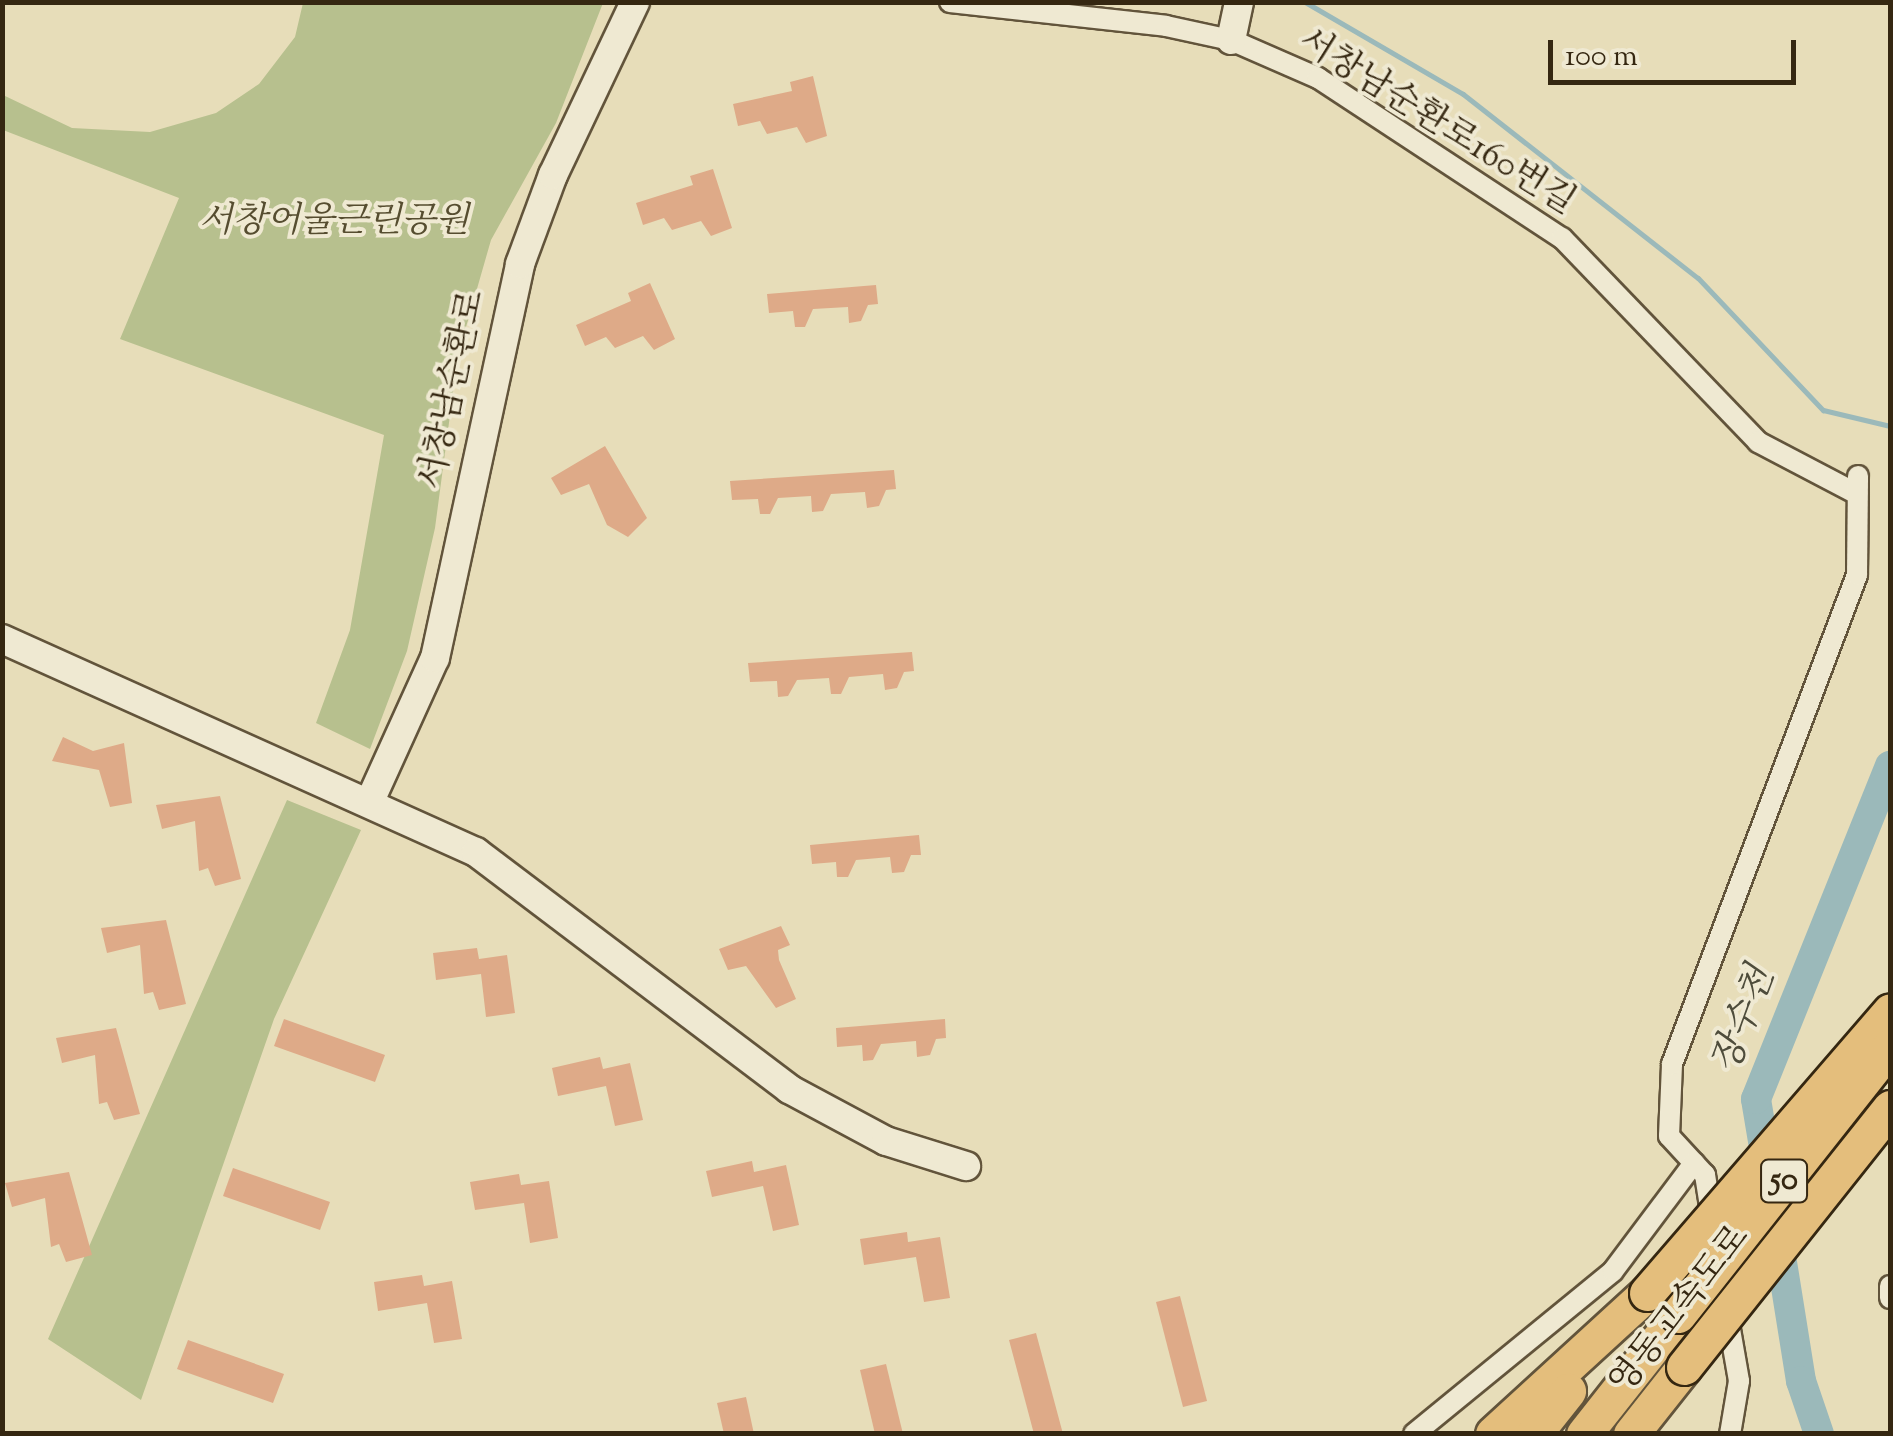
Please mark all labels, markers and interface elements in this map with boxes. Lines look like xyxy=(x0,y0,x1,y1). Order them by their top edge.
scale bar xyxy=(1553,20,1800,82)
street label: 서창남순환로160번길 xyxy=(1290,21,1582,225)
text: 100 m xyxy=(1565,36,1638,79)
park label: 서창어울근린공원 xyxy=(199,202,469,244)
street label: 서창남순환로 xyxy=(412,286,496,494)
water label: 장수천 xyxy=(1705,961,1787,1081)
road number: 50 xyxy=(1759,1154,1809,1208)
street label: 영동고속도로 xyxy=(1602,1218,1760,1404)

